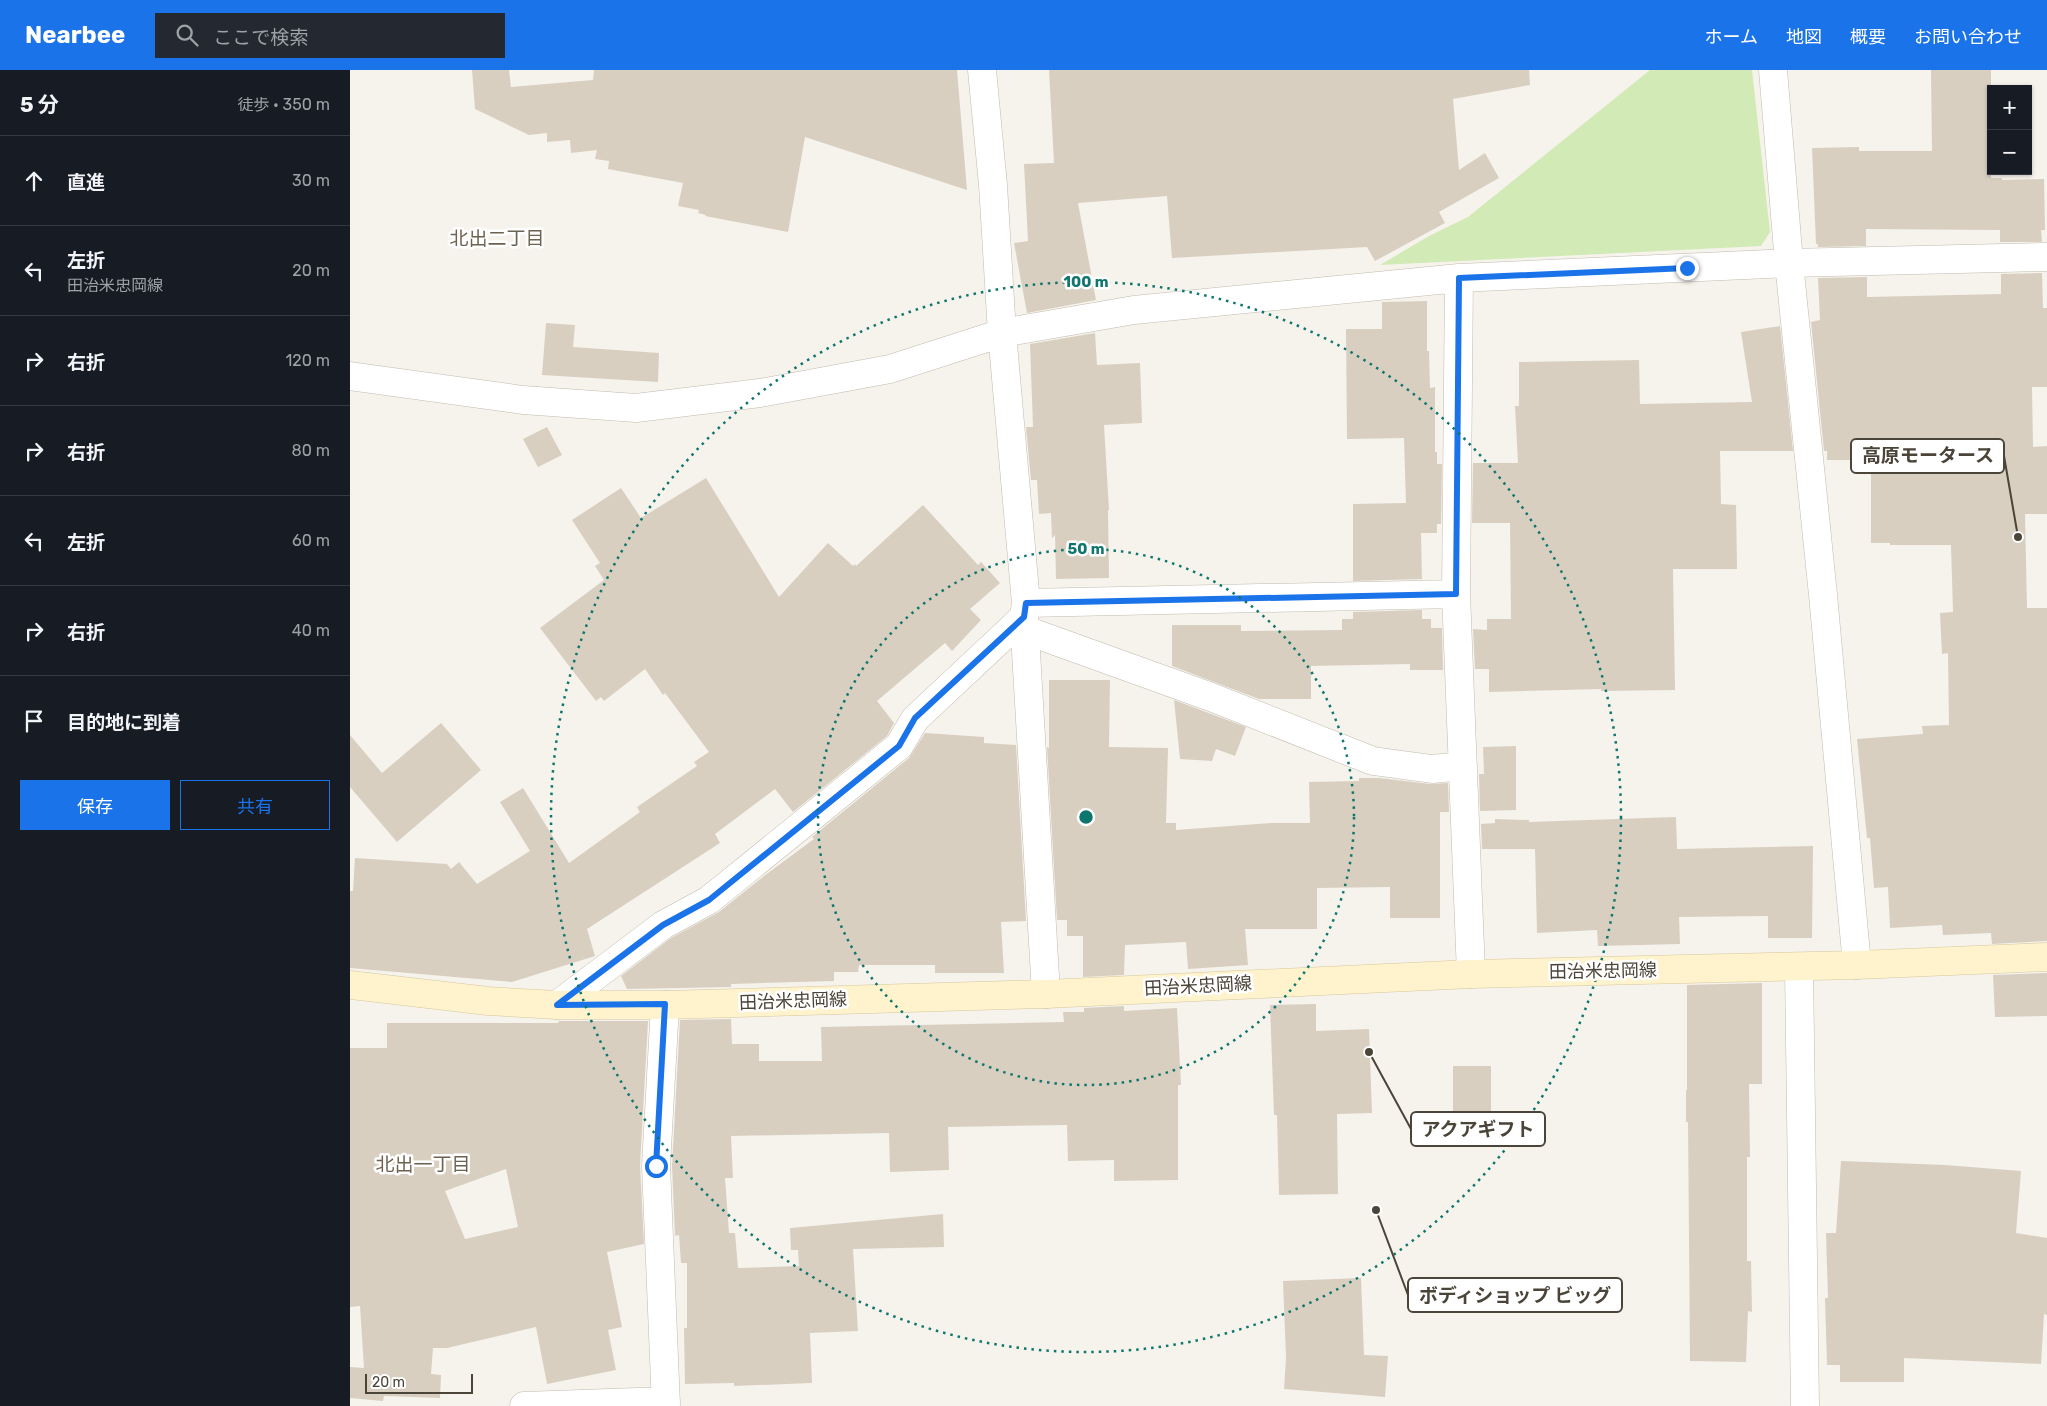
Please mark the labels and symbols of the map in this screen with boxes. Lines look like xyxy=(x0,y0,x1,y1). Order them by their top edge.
district label: 北出二丁目 xyxy=(449,227,545,250)
route end xyxy=(1676,257,1699,280)
text: 100 m xyxy=(1064,273,1108,291)
callout: 高原モータース xyxy=(1851,439,2004,473)
text: 高原モータース xyxy=(1862,444,1994,467)
text: 50 m xyxy=(1068,540,1104,558)
centre of rings xyxy=(1077,808,1095,826)
street label: 田治米忠岡線 xyxy=(1549,959,1657,983)
street label: 田治米忠岡線 xyxy=(1143,972,1253,1000)
street label: 田治米忠岡線 xyxy=(739,988,847,1014)
callout: アクアギフト xyxy=(1411,1112,1545,1146)
text: アクアギフト xyxy=(1421,1118,1535,1141)
district label: 北出一丁目 xyxy=(375,1153,471,1176)
route start xyxy=(645,1155,668,1178)
callout: ボディショップ ビッグ xyxy=(1408,1278,1622,1312)
text: ボディショップ ビッグ xyxy=(1419,1284,1611,1307)
scale bar xyxy=(365,1371,472,1394)

